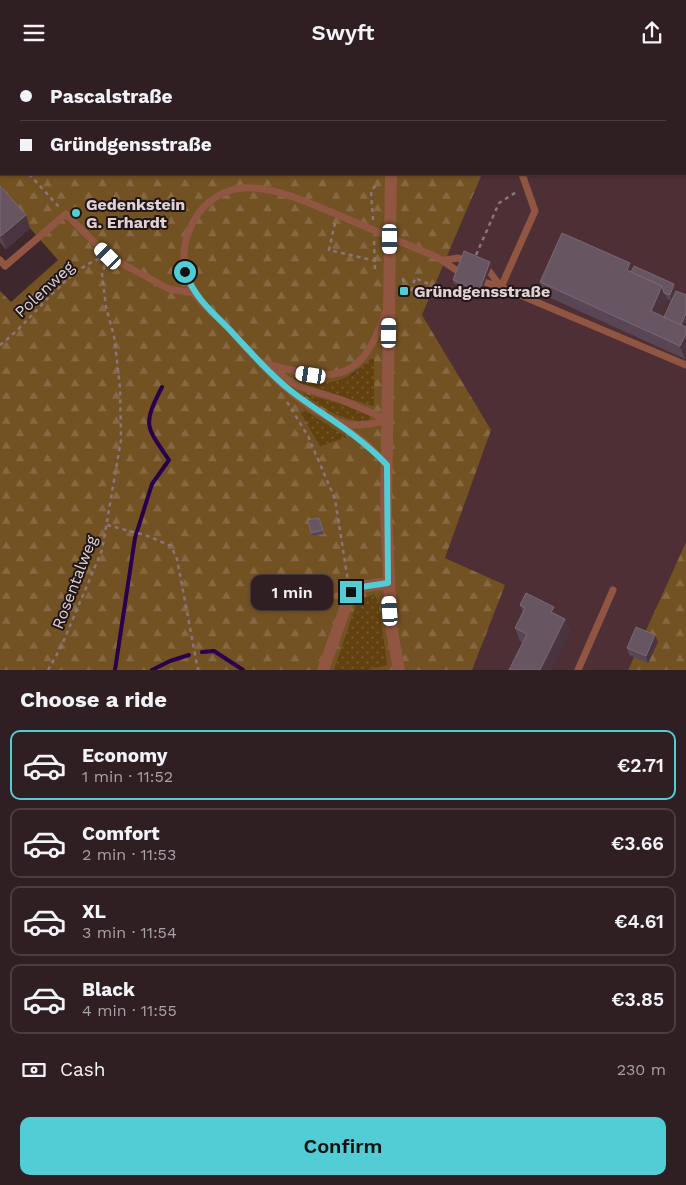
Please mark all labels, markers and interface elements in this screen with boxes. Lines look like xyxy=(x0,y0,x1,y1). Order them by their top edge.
icon: menu xyxy=(20,19,48,47)
icon: share xyxy=(638,19,666,47)
text: Swyft xyxy=(312,20,374,45)
text: Pascalstraße xyxy=(50,85,173,108)
text: Gründgensstraße xyxy=(50,133,212,156)
place label: Gedenkstein G. Erhardt xyxy=(86,195,185,232)
marker: Gedenkstein G. Erhardt xyxy=(70,207,82,219)
car xyxy=(382,224,397,254)
car xyxy=(92,240,123,272)
street label: Polenweg xyxy=(11,257,78,322)
route start xyxy=(174,261,196,283)
place label: Gründgensstraße xyxy=(414,282,550,301)
marker: Gründgensstraße xyxy=(398,285,410,297)
car xyxy=(381,318,396,348)
car xyxy=(295,365,326,385)
street label: Rosentalweg xyxy=(48,532,101,632)
callout: 1 min xyxy=(251,575,334,609)
route end xyxy=(340,581,362,603)
text: 1 min xyxy=(271,583,313,602)
car xyxy=(381,596,398,626)
text: Choose a ride xyxy=(20,687,167,712)
icon: car xyxy=(22,743,67,788)
text: Economy xyxy=(82,744,167,767)
text: €2.71 xyxy=(617,754,664,777)
text: 1 min · 11:52 xyxy=(82,767,173,786)
icon: car xyxy=(22,821,67,866)
text: Comfort xyxy=(82,822,160,845)
text: €3.66 xyxy=(611,832,664,855)
text: 2 min · 11:53 xyxy=(82,845,176,864)
icon: car xyxy=(22,899,67,944)
text: XL xyxy=(82,900,106,923)
text: €4.61 xyxy=(614,910,664,933)
text: 3 min · 11:54 xyxy=(82,923,177,942)
icon: car xyxy=(22,977,67,1022)
text: Black xyxy=(82,978,135,1001)
text: €3.85 xyxy=(611,988,664,1011)
text: 4 min · 11:55 xyxy=(82,1001,177,1020)
icon: cash xyxy=(20,1056,48,1084)
text: Cash xyxy=(60,1058,106,1081)
text: 230 m xyxy=(617,1060,666,1079)
button: Confirm xyxy=(20,1117,666,1175)

